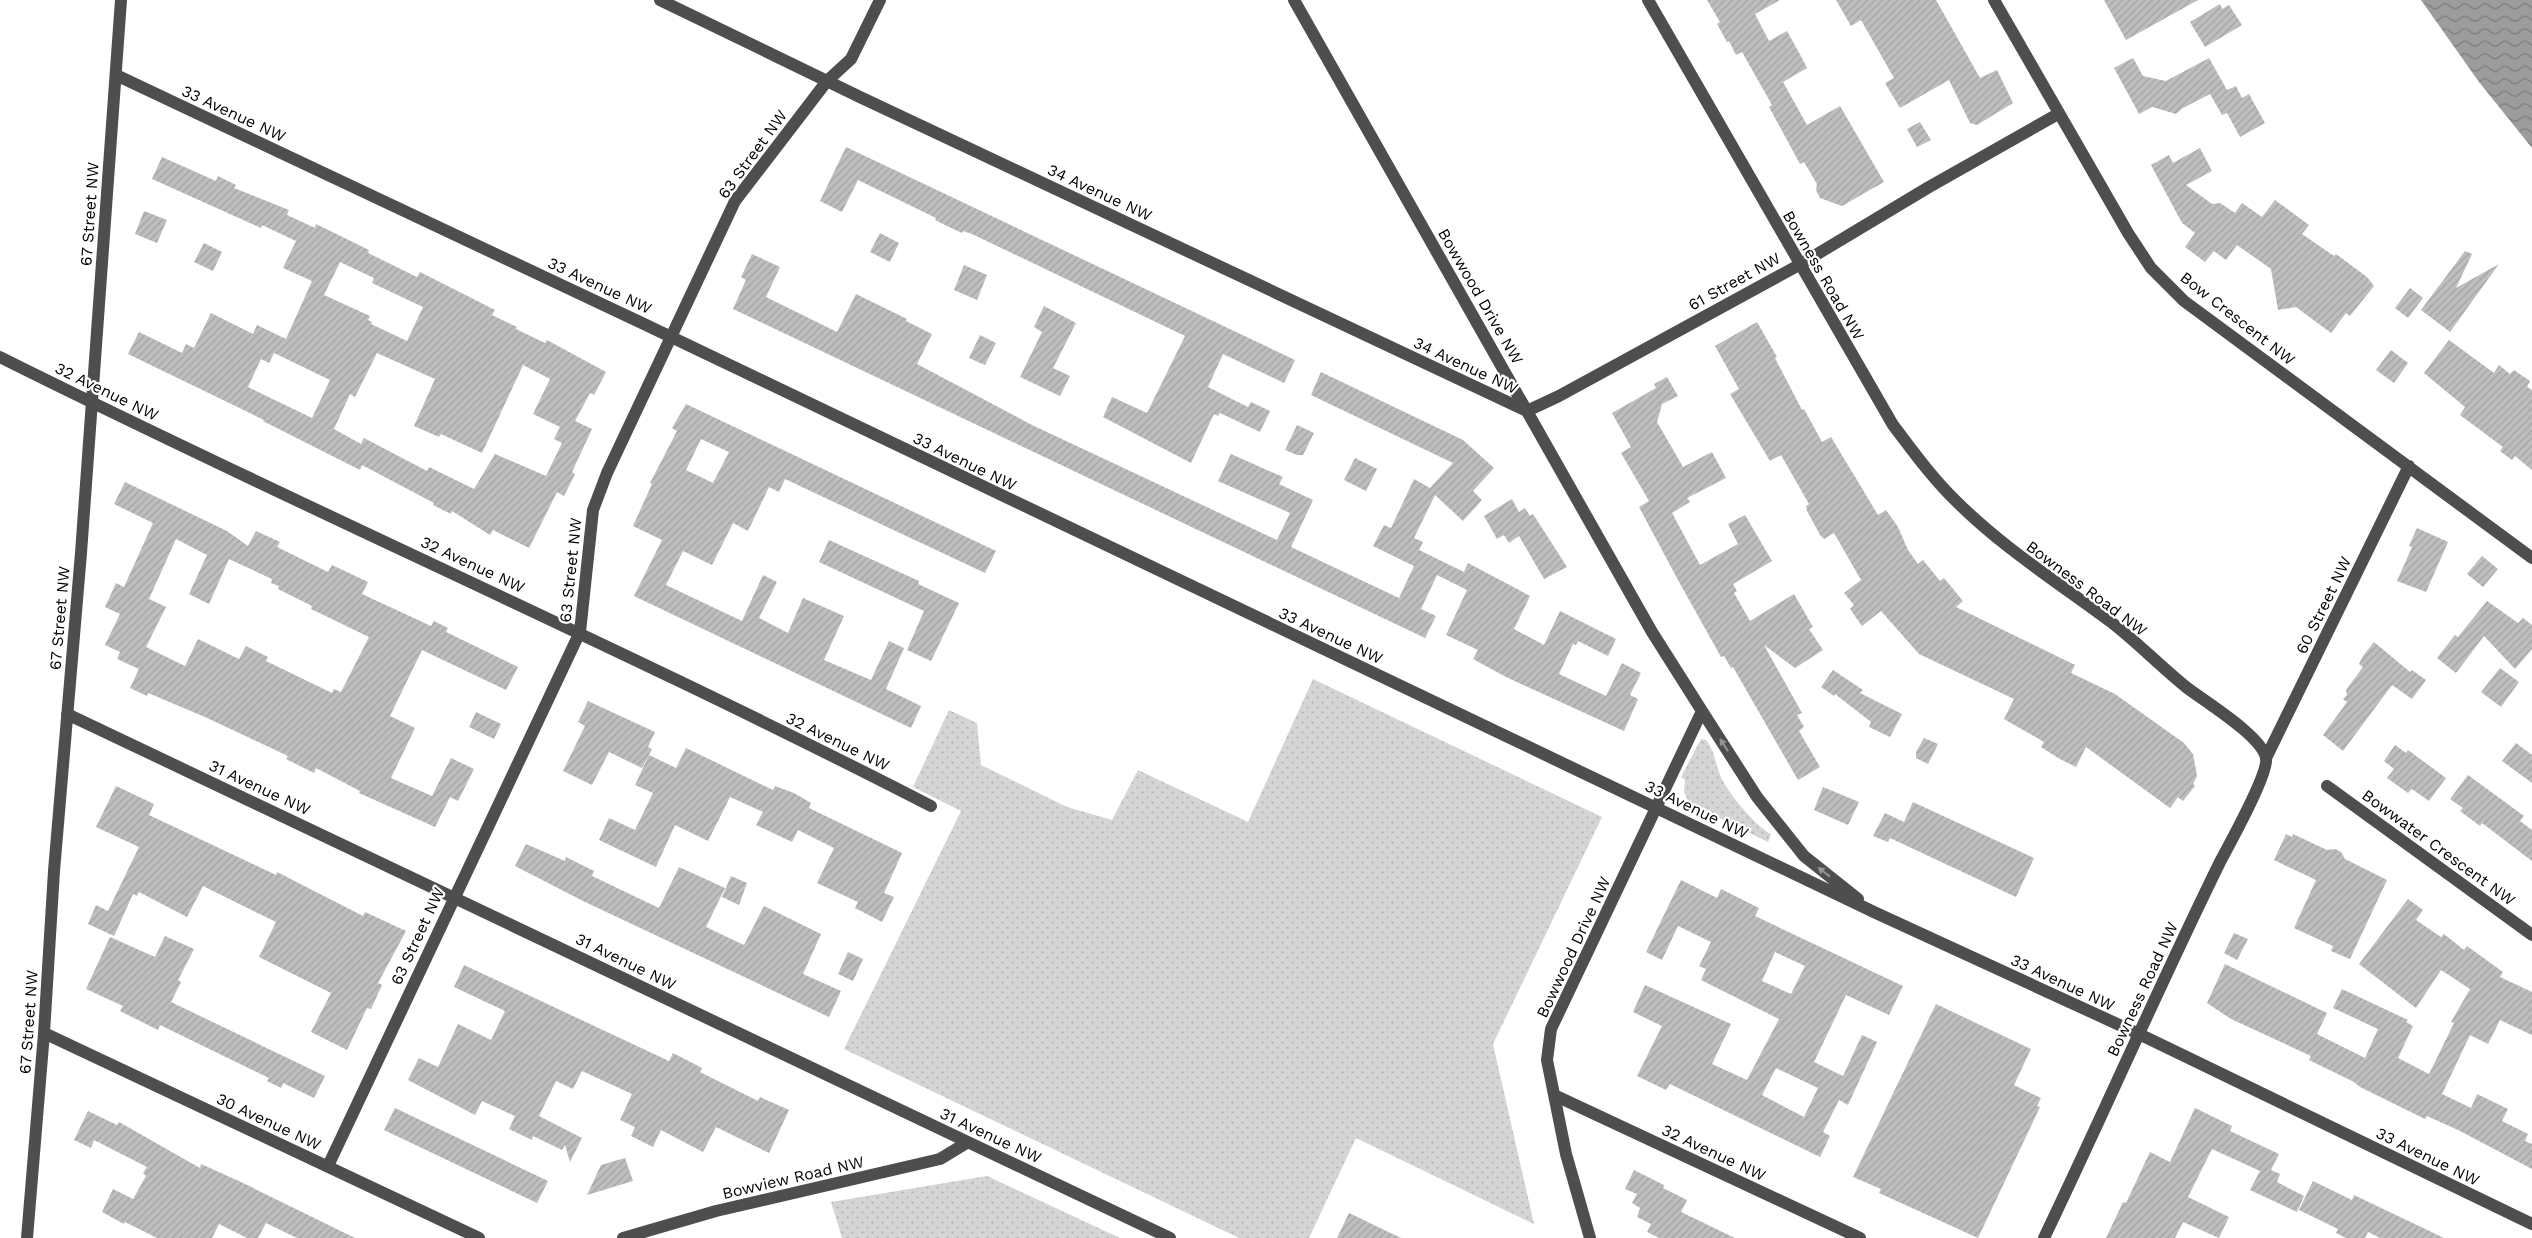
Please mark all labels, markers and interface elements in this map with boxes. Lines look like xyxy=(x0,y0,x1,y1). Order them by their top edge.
street label: 33 Avenue NW xyxy=(179,81,289,146)
street label: 63 Street NW xyxy=(714,106,791,202)
street label: 34 Avenue NW xyxy=(1045,160,1155,225)
street label: 67 Street NW xyxy=(76,161,103,267)
street label: Bowness Road NW xyxy=(1779,207,1868,343)
street label: Bowwood Drive NW xyxy=(1434,225,1527,367)
street label: 61 Street NW xyxy=(1685,248,1784,315)
street label: 33 Avenue NW xyxy=(545,253,655,318)
street label: Bow Crescent NW xyxy=(2177,268,2299,369)
street label: 34 Avenue NW xyxy=(1411,333,1521,398)
street label: 32 Avenue NW xyxy=(52,358,162,425)
street label: 33 Avenue NW xyxy=(910,428,1020,495)
street label: 63 Street NW xyxy=(556,517,585,623)
street label: 32 Avenue NW xyxy=(418,532,528,597)
street label: Bowness Road NW xyxy=(2023,537,2151,640)
street label: 60 Street NW xyxy=(2292,553,2355,657)
street label: 67 Street NW xyxy=(45,565,74,671)
street label: 33 Avenue NW xyxy=(1276,603,1386,668)
street label: 32 Avenue NW xyxy=(783,708,893,775)
one-way arrow xyxy=(1719,738,1728,752)
street label: 31 Avenue NW xyxy=(206,756,313,819)
street label: 33 Avenue NW xyxy=(1642,776,1752,843)
street label: Bowwater Crescent NW xyxy=(2358,785,2519,909)
one-way arrow xyxy=(1818,866,1831,877)
street label: Bowwood Drive NW xyxy=(1532,874,1614,1021)
street label: 63 Street NW xyxy=(387,885,448,988)
street label: Bowness Road NW xyxy=(2103,919,2182,1060)
street label: 31 Avenue NW xyxy=(572,929,679,994)
street label: 33 Avenue NW xyxy=(2008,950,2118,1015)
street label: 67 Street NW xyxy=(15,969,42,1075)
street label: 30 Avenue NW xyxy=(213,1089,324,1154)
street label: 31 Avenue NW xyxy=(937,1104,1044,1167)
street label: 32 Avenue NW xyxy=(1659,1120,1769,1185)
street label: 33 Avenue NW xyxy=(2373,1123,2483,1190)
street label: Bowview Road NW xyxy=(720,1152,866,1203)

